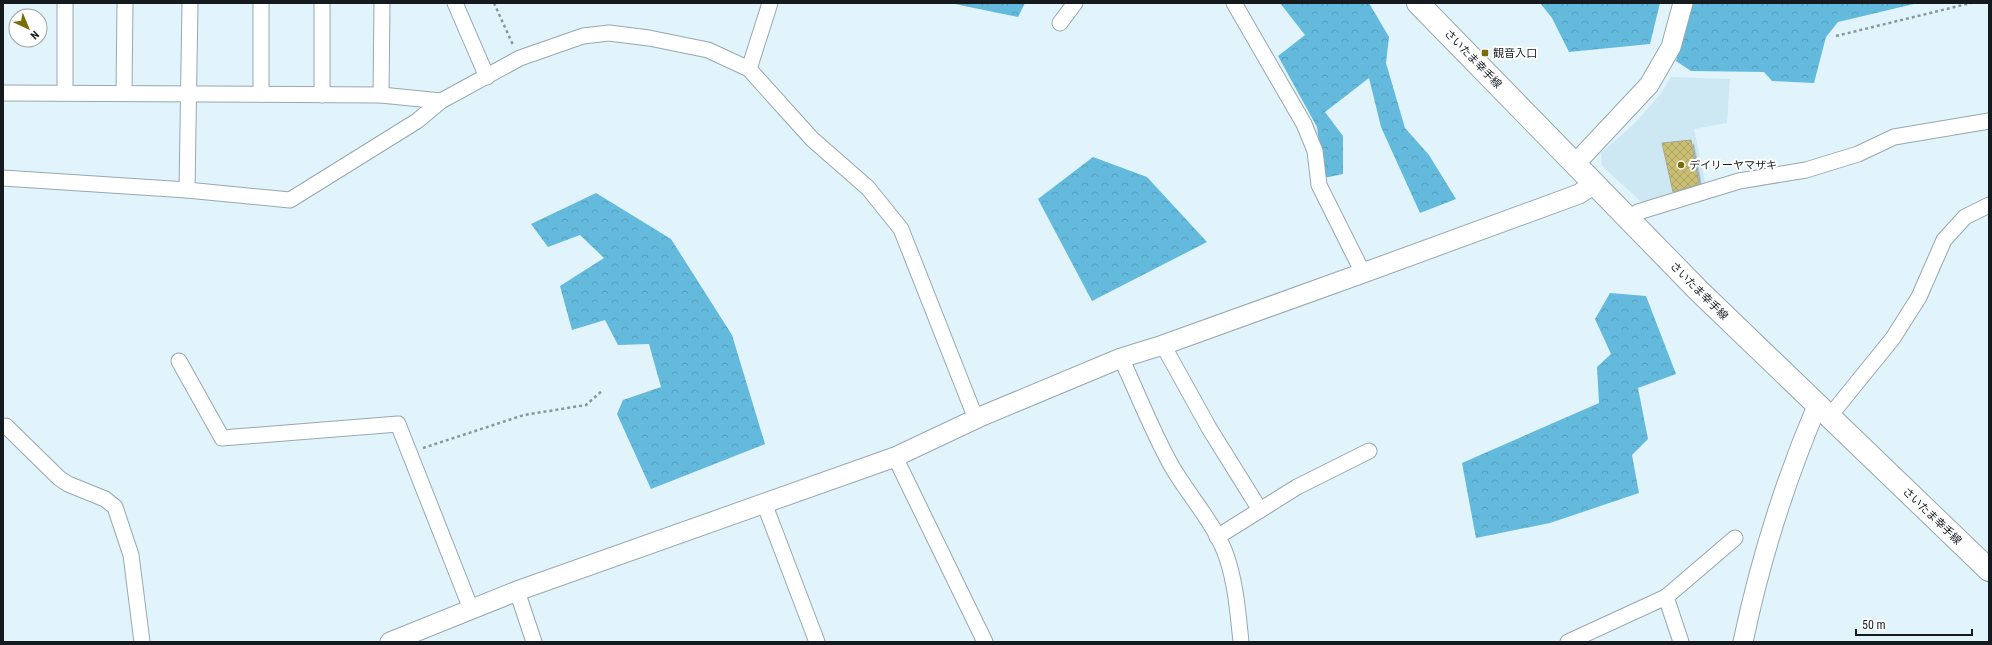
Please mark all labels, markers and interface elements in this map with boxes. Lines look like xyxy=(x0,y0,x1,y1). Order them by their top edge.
north arrow xyxy=(8,8,48,48)
street label: さいたま幸手線 xyxy=(1442,27,1504,91)
text: N xyxy=(27,28,42,42)
place label: 観音入口 xyxy=(1493,47,1537,60)
marker: 観音入口 xyxy=(1480,48,1490,58)
place label: デイリーヤマザキ xyxy=(1689,159,1777,172)
marker: デイリーヤマザキ xyxy=(1676,160,1686,170)
street label: さいたま幸手線 xyxy=(1667,259,1731,323)
street label: さいたま幸手線 xyxy=(1900,485,1964,547)
scale bar xyxy=(1856,611,1972,637)
text: 50 m xyxy=(1862,618,1886,632)

